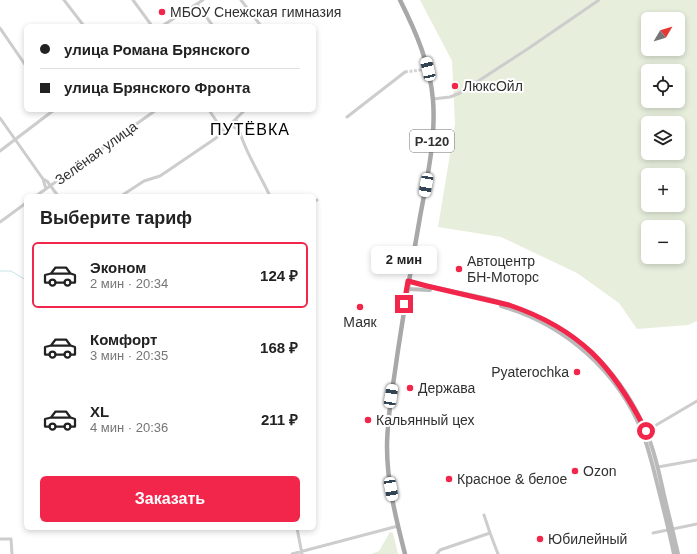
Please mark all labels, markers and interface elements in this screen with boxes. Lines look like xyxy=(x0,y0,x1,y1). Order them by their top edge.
place label: МБОУ Снежская гимназия xyxy=(170,4,341,20)
marker: МБОУ Снежская гимназия xyxy=(157,7,167,17)
north arrow xyxy=(641,12,685,56)
map controls xyxy=(641,12,685,264)
text: улица Романа Брянского xyxy=(64,41,250,58)
car xyxy=(419,56,437,82)
button: locate xyxy=(641,64,685,108)
place label: ЛюксОйл xyxy=(463,78,523,94)
text: улица Брянского Фронта xyxy=(64,79,250,96)
marker: ЛюксОйл xyxy=(450,81,460,91)
button: layers xyxy=(641,116,685,160)
street label: Зелёная улица xyxy=(52,118,140,188)
district label: ПУТЁВКА xyxy=(210,121,290,138)
road number: Р-120 xyxy=(410,130,454,152)
button: + xyxy=(641,168,685,212)
car xyxy=(418,172,434,198)
text: Выберите тариф xyxy=(40,208,192,228)
button: − xyxy=(641,220,685,264)
callout: 2 мин xyxy=(371,246,437,274)
text: 2 мин xyxy=(386,252,422,267)
place label: Автоцентр БН-Моторс xyxy=(467,253,539,285)
icon: car xyxy=(42,257,78,293)
text: Эконом xyxy=(90,259,146,276)
marker: Автоцентр БН-Моторс xyxy=(454,264,464,274)
text: 124 ₽ xyxy=(260,267,298,284)
text: 2 мин · 20:34 xyxy=(90,276,168,291)
route end xyxy=(395,295,413,313)
marker: Маяк xyxy=(355,302,365,312)
place label: Маяк xyxy=(343,314,378,330)
icon: car xyxy=(42,329,78,365)
text: Комфорт xyxy=(90,331,157,348)
text: 168 ₽ xyxy=(260,339,298,356)
text: 3 мин · 20:35 xyxy=(90,348,168,363)
place label: Pyaterochka xyxy=(491,364,569,380)
marker: Pyaterochka xyxy=(572,367,582,377)
place label: Держава xyxy=(418,380,475,396)
car xyxy=(383,383,399,409)
marker: Держава xyxy=(405,383,415,393)
icon: car xyxy=(42,401,78,437)
text: XL xyxy=(90,403,109,420)
text: 211 ₽ xyxy=(261,411,298,428)
place label: Кальянный цех xyxy=(376,412,475,428)
marker: Кальянный цех xyxy=(363,415,373,425)
text: 4 мин · 20:36 xyxy=(90,420,168,435)
route start xyxy=(637,422,655,440)
place label: Ozon xyxy=(583,463,616,479)
marker: Ozon xyxy=(570,466,580,476)
place label: Красное & белое xyxy=(457,471,567,487)
marker: Красное & белое xyxy=(444,474,454,484)
button: Заказать xyxy=(40,476,300,522)
car xyxy=(383,476,399,502)
place label: Юбилейный xyxy=(548,531,627,547)
marker: Юбилейный xyxy=(535,534,545,544)

